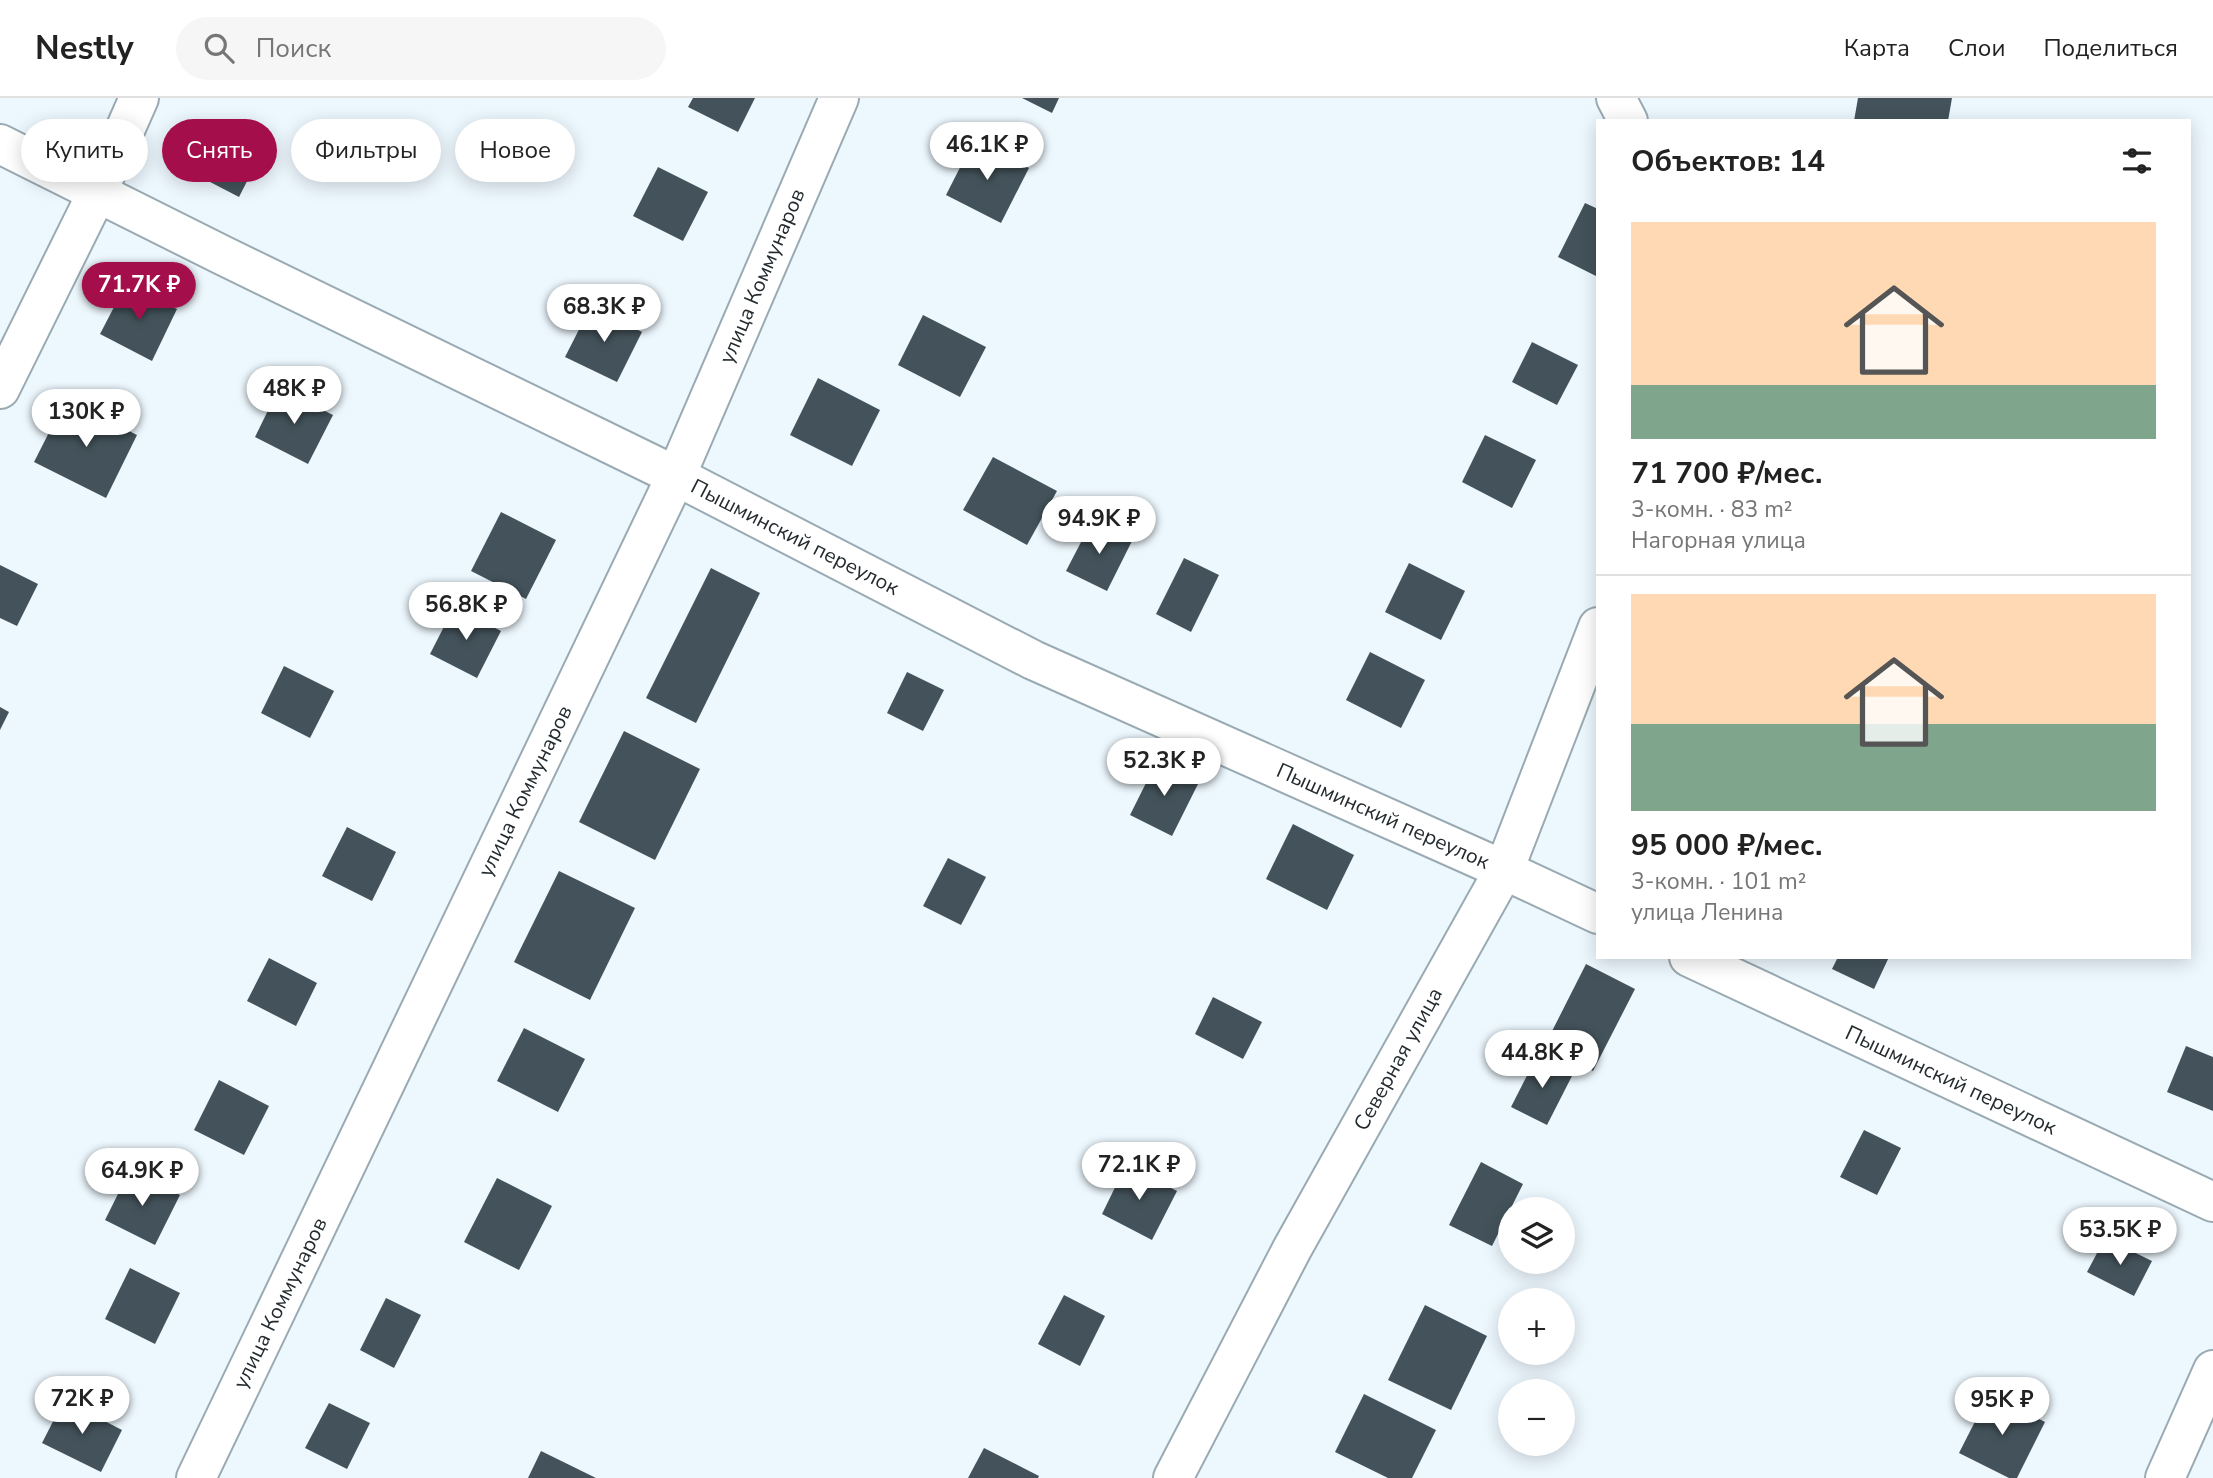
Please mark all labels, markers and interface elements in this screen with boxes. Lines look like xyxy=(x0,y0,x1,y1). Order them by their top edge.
search box xyxy=(176,17,666,80)
text: Nestly xyxy=(35,26,134,71)
icon: search xyxy=(200,29,238,67)
text: Поиск xyxy=(256,31,331,66)
text: Карта xyxy=(1844,32,1910,64)
text: Слои xyxy=(1948,32,2005,64)
text: Поделиться xyxy=(2043,32,2178,64)
chip: Купить xyxy=(21,119,148,182)
chip: Снять xyxy=(162,119,277,182)
chip: Фильтры xyxy=(291,119,441,182)
chip: Новое xyxy=(455,119,575,182)
pin: 46.1K ₽ xyxy=(922,122,1052,182)
text: 46.1K ₽ xyxy=(946,129,1028,160)
text: Объектов: 14 xyxy=(1631,141,1825,182)
icon: filters xyxy=(2118,142,2156,180)
street label: улица Коммунаров xyxy=(713,184,811,368)
pin: 71.7K ₽ xyxy=(74,262,204,322)
icon: home xyxy=(1831,267,1957,393)
text: 71.7K ₽ xyxy=(98,269,180,300)
pin: 68.3K ₽ xyxy=(539,285,669,344)
text: 68.3K ₽ xyxy=(563,291,645,322)
pin: 48K ₽ xyxy=(245,366,343,426)
text: 48K ₽ xyxy=(263,373,325,404)
pin: 130K ₽ xyxy=(29,390,143,449)
text: 130K ₽ xyxy=(48,396,124,427)
text: 71 700 ₽/мес. xyxy=(1631,453,1822,494)
street label: Пышминский переулок xyxy=(686,472,905,602)
text: 3-комн. · 83 m² xyxy=(1631,494,1793,525)
pin: 94.9K ₽ xyxy=(1034,496,1164,556)
text: 94.9K ₽ xyxy=(1058,503,1140,534)
text: Нагорная улица xyxy=(1631,525,1806,556)
pin: 56.8K ₽ xyxy=(401,582,531,642)
text: 56.8K ₽ xyxy=(425,589,507,620)
icon: home xyxy=(1831,639,1957,765)
street label: улица Коммунаров xyxy=(471,701,579,881)
pin: 52.3K ₽ xyxy=(1099,738,1229,798)
text: 52.3K ₽ xyxy=(1123,745,1205,776)
street label: Пышминский переулок xyxy=(1272,756,1495,876)
text: 95 000 ₽/мес. xyxy=(1631,825,1822,866)
text: 3-комн. · 101 m² xyxy=(1631,866,1806,897)
text: улица Ленина xyxy=(1631,897,1783,928)
street label: Северная улица xyxy=(1347,982,1449,1136)
street label: Пышминский переулок xyxy=(1841,1019,2062,1142)
pin: 44.8K ₽ xyxy=(1477,1030,1607,1090)
text: 44.8K ₽ xyxy=(1501,1037,1583,1068)
pin: 72.1K ₽ xyxy=(1074,1142,1204,1202)
pin: 64.9K ₽ xyxy=(77,1148,207,1208)
text: 72.1K ₽ xyxy=(1098,1149,1180,1180)
text: 64.9K ₽ xyxy=(101,1155,183,1186)
map controls xyxy=(1498,1197,1575,1456)
button: layers xyxy=(1498,1197,1575,1274)
pin: 53.5K ₽ xyxy=(2055,1208,2185,1267)
street label: улица Коммунаров xyxy=(226,1213,334,1393)
text: 53.5K ₽ xyxy=(2079,1214,2161,1245)
button: + xyxy=(1498,1288,1575,1365)
pin: 72K ₽ xyxy=(33,1376,131,1436)
pin: 95K ₽ xyxy=(1953,1378,2051,1437)
button: − xyxy=(1498,1379,1575,1456)
text: 72K ₽ xyxy=(51,1383,113,1414)
text: 95K ₽ xyxy=(1971,1384,2033,1415)

